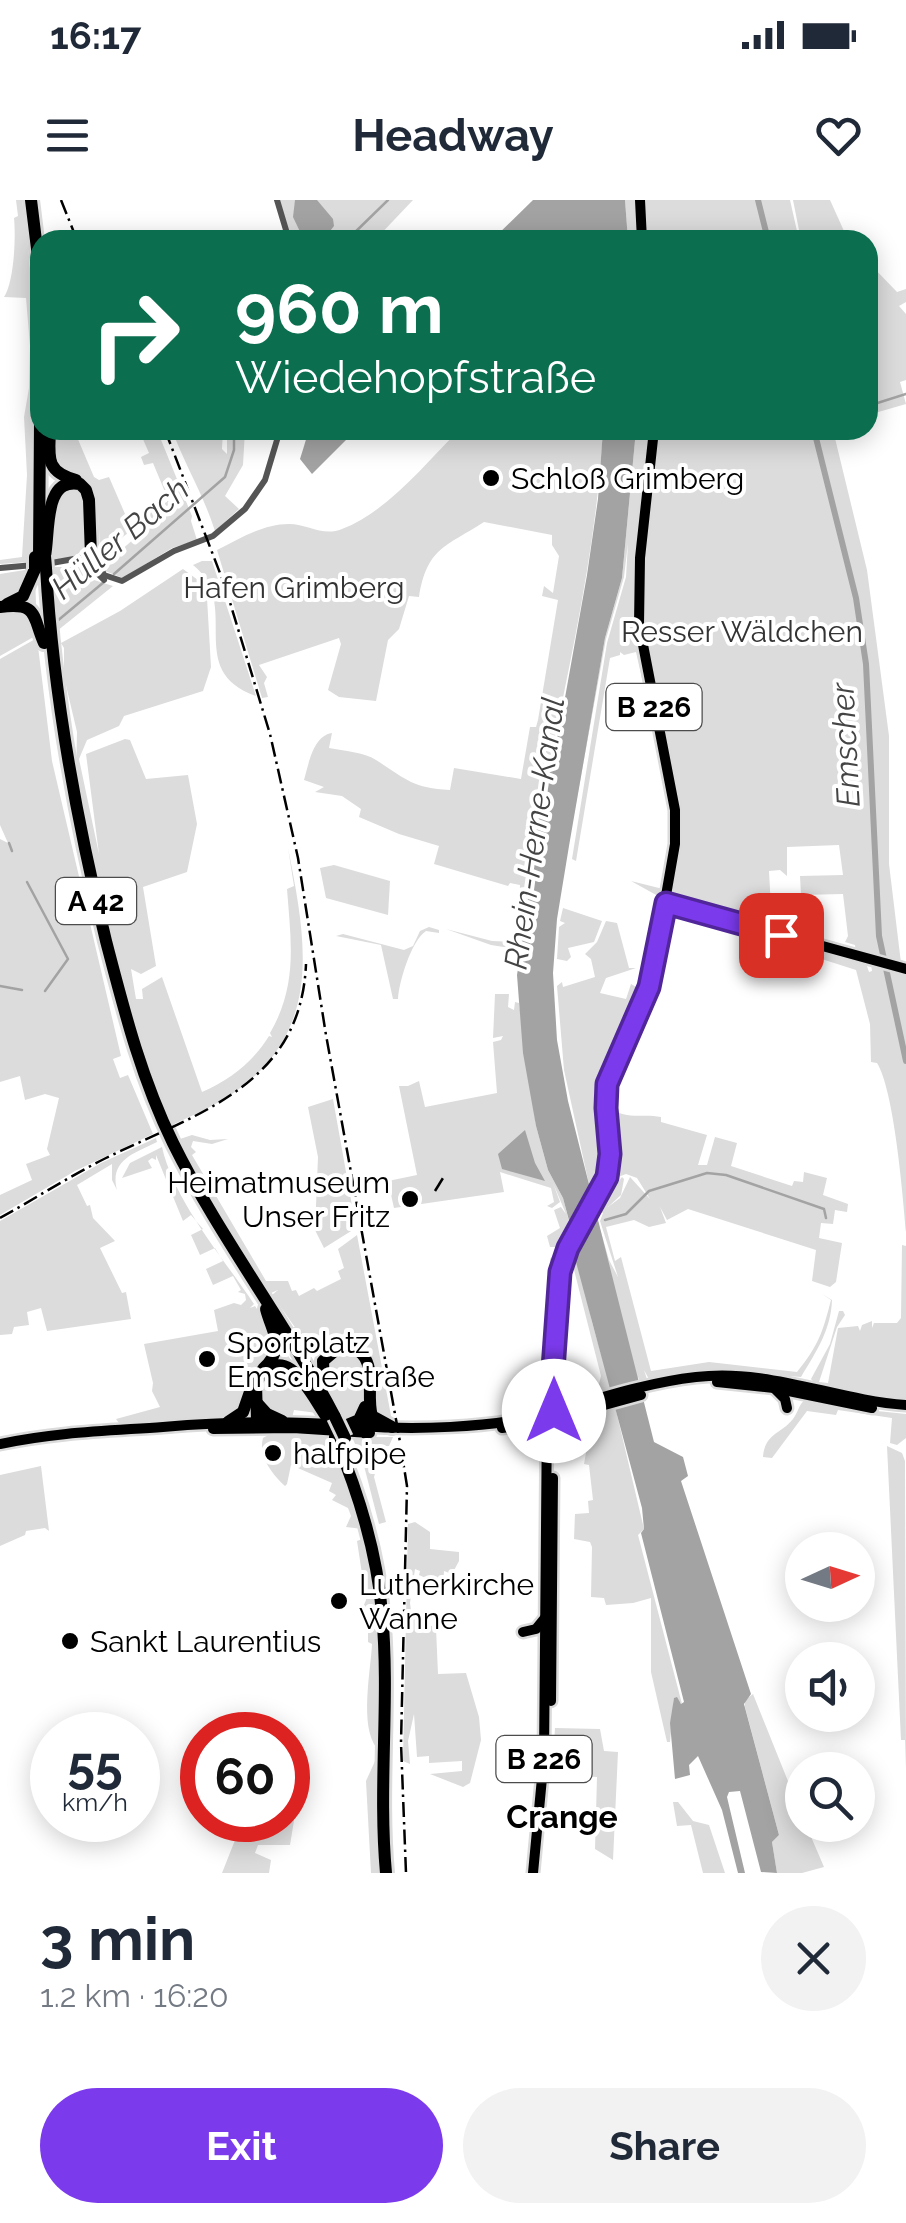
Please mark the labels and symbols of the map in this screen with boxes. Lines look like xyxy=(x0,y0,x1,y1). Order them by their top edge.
place label: Schloß Grimberg xyxy=(511,461,744,496)
marker: Schloß Grimberg xyxy=(480,467,502,489)
water label: Hüller Bach xyxy=(44,470,196,606)
park label: Hafen Grimberg xyxy=(183,570,405,605)
park label: Resser Wäldchen xyxy=(621,614,863,649)
water label: Emscher xyxy=(823,681,867,808)
road number: B 226 xyxy=(606,684,702,730)
water label: Rhein-Herne-Kanal xyxy=(497,695,571,971)
road number: A 42 xyxy=(56,878,136,924)
pin xyxy=(739,893,824,978)
place label: Heimatmuseum Unser Fritz xyxy=(167,1165,390,1234)
marker: Heimatmuseum Unser Fritz xyxy=(399,1188,421,1210)
place label: Sportplatz Emscherstraße xyxy=(227,1325,435,1394)
marker: Sportplatz Emscherstraße xyxy=(196,1348,218,1370)
position arrow xyxy=(502,1359,606,1463)
place label: halfpipe xyxy=(293,1436,406,1471)
marker: halfpipe xyxy=(262,1442,284,1464)
north arrow xyxy=(785,1532,875,1622)
place label: Lutherkirche Wanne xyxy=(359,1567,534,1636)
marker: Lutherkirche Wanne xyxy=(328,1590,350,1612)
place label: Sankt Laurentius xyxy=(90,1624,321,1659)
marker: Sankt Laurentius xyxy=(59,1630,81,1652)
speed limit sign: 60 xyxy=(180,1712,310,1842)
road number: B 226 xyxy=(496,1736,592,1782)
district label: Crange xyxy=(506,1798,618,1835)

